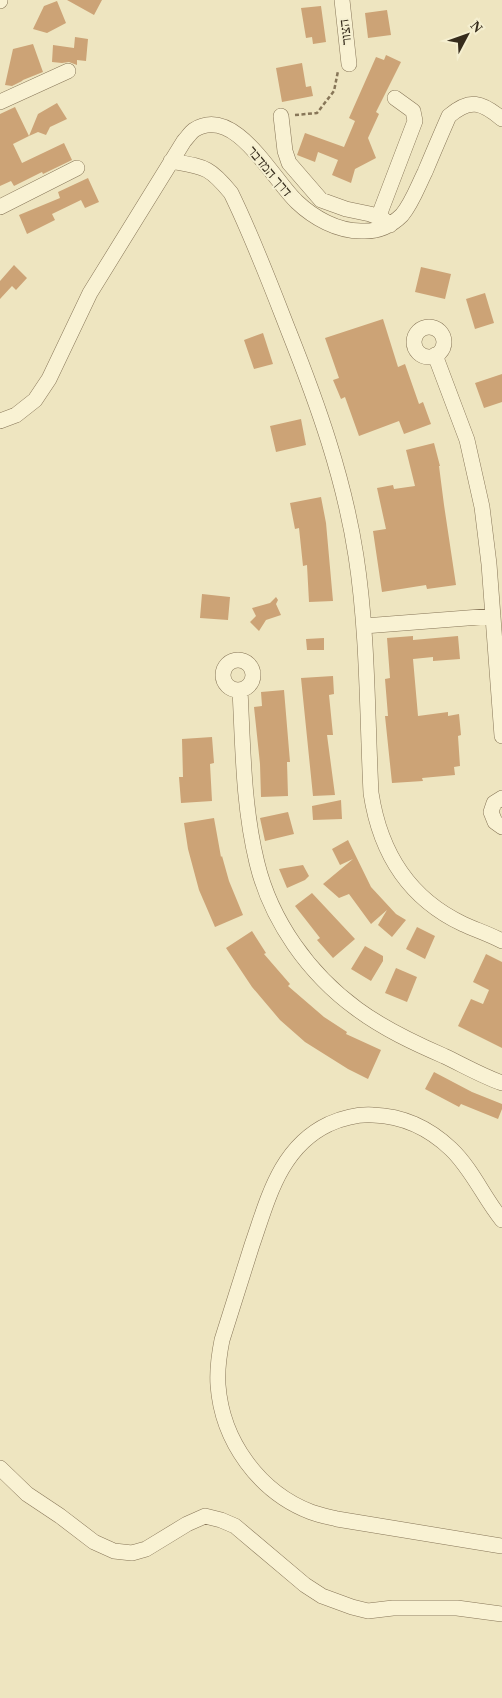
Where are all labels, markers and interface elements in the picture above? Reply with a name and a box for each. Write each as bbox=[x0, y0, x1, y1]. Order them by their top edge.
north arrow bbox=[442, 10, 492, 60]
street label: הצור bbox=[336, 18, 355, 46]
text: N bbox=[467, 18, 485, 36]
street label: דרך המדבר bbox=[244, 143, 295, 200]

